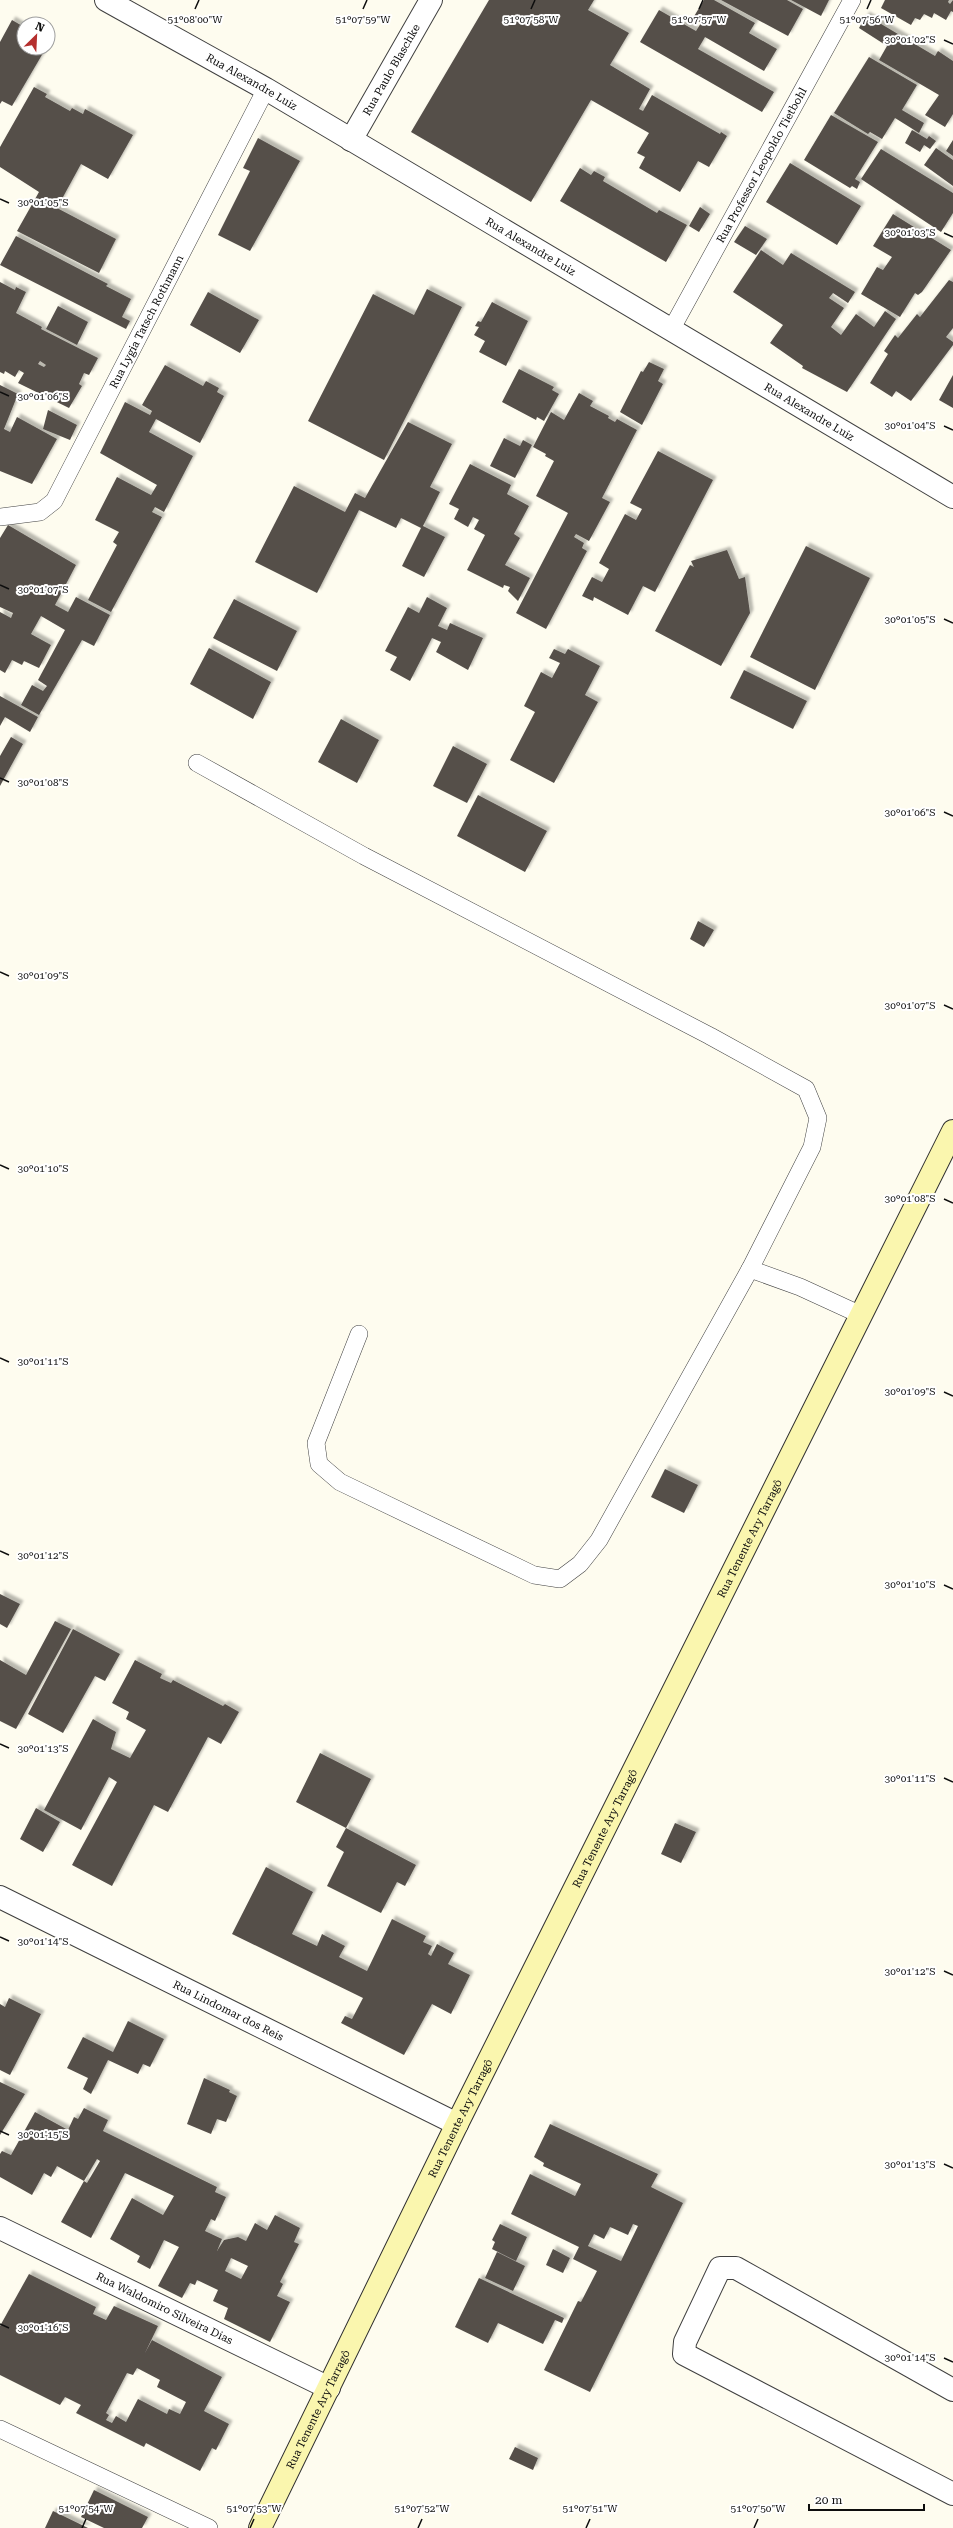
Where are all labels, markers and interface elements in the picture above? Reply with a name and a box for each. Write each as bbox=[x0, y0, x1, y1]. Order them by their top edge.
text: 51°08'00"W bbox=[168, 14, 223, 25]
text: 51°07'59"W bbox=[336, 14, 391, 25]
text: 51°07'58"W bbox=[504, 14, 559, 25]
text: 51°07'57"W bbox=[672, 14, 727, 25]
text: 51°07'56"W bbox=[840, 14, 895, 25]
north arrow bbox=[16, 16, 56, 56]
text: N bbox=[33, 20, 47, 35]
street label: Rua Paulo Blaschke bbox=[360, 22, 422, 118]
text: 30°01'02"S bbox=[885, 34, 935, 45]
street label: Rua Alexandre Luiz bbox=[204, 51, 300, 113]
street label: Rua Professor Leopoldo Tietbohl bbox=[714, 85, 809, 245]
text: 30°01'05"S bbox=[18, 197, 68, 208]
street label: Rua Alexandre Luiz bbox=[483, 214, 578, 278]
text: 30°01'03"S bbox=[885, 227, 935, 238]
street label: Rua Lygia Tatsch Rothmann bbox=[107, 253, 186, 390]
street label: Rua Alexandre Luiz bbox=[762, 380, 857, 443]
text: 30°01'06"S bbox=[18, 391, 68, 402]
text: 30°01'04"S bbox=[885, 420, 935, 431]
text: 30°01'07"S bbox=[18, 584, 68, 595]
text: 30°01'05"S bbox=[885, 614, 935, 625]
text: 30°01'08"S bbox=[18, 777, 68, 788]
text: 30°01'06"S bbox=[885, 807, 935, 818]
text: 30°01'09"S bbox=[18, 970, 68, 981]
text: 30°01'07"S bbox=[885, 1000, 935, 1011]
text: 30°01'10"S bbox=[18, 1163, 68, 1174]
text: 30°01'08"S bbox=[885, 1193, 935, 1204]
text: 30°01'11"S bbox=[18, 1356, 68, 1367]
text: 30°01'09"S bbox=[885, 1386, 935, 1397]
street label: Rua Tenente Ary Tarragô bbox=[714, 1477, 785, 1600]
text: 30°01'12"S bbox=[18, 1550, 68, 1561]
text: 30°01'10"S bbox=[885, 1579, 935, 1590]
text: 30°01'13"S bbox=[18, 1743, 68, 1754]
street label: Rua Tenente Ary Tarragô bbox=[570, 1767, 640, 1890]
text: 30°01'11"S bbox=[885, 1773, 935, 1784]
text: 30°01'14"S bbox=[18, 1936, 68, 1947]
text: 30°01'12"S bbox=[885, 1966, 935, 1977]
street label: Rua Lindomar dos Reis bbox=[171, 1978, 286, 2043]
street label: Rua Tenente Ary Tarragô bbox=[425, 2056, 495, 2180]
text: 30°01'15"S bbox=[18, 2129, 68, 2140]
text: 30°01'13"S bbox=[885, 2159, 935, 2170]
street label: Rua Waldomiro Silveira Dias bbox=[94, 2269, 235, 2347]
text: 30°01'16"S bbox=[18, 2322, 68, 2333]
street label: Rua Tenente Ary Tarragô bbox=[283, 2347, 352, 2471]
text: 30°01'14"S bbox=[885, 2352, 935, 2363]
scale bar bbox=[809, 2486, 924, 2512]
text: 20 m bbox=[815, 2493, 842, 2507]
text: 51°07'54"W bbox=[59, 2503, 114, 2514]
text: 51°07'53"W bbox=[227, 2503, 282, 2514]
text: 51°07'52"W bbox=[395, 2503, 450, 2514]
text: 51°07'51"W bbox=[563, 2503, 618, 2514]
text: 51°07'50"W bbox=[731, 2503, 786, 2514]

